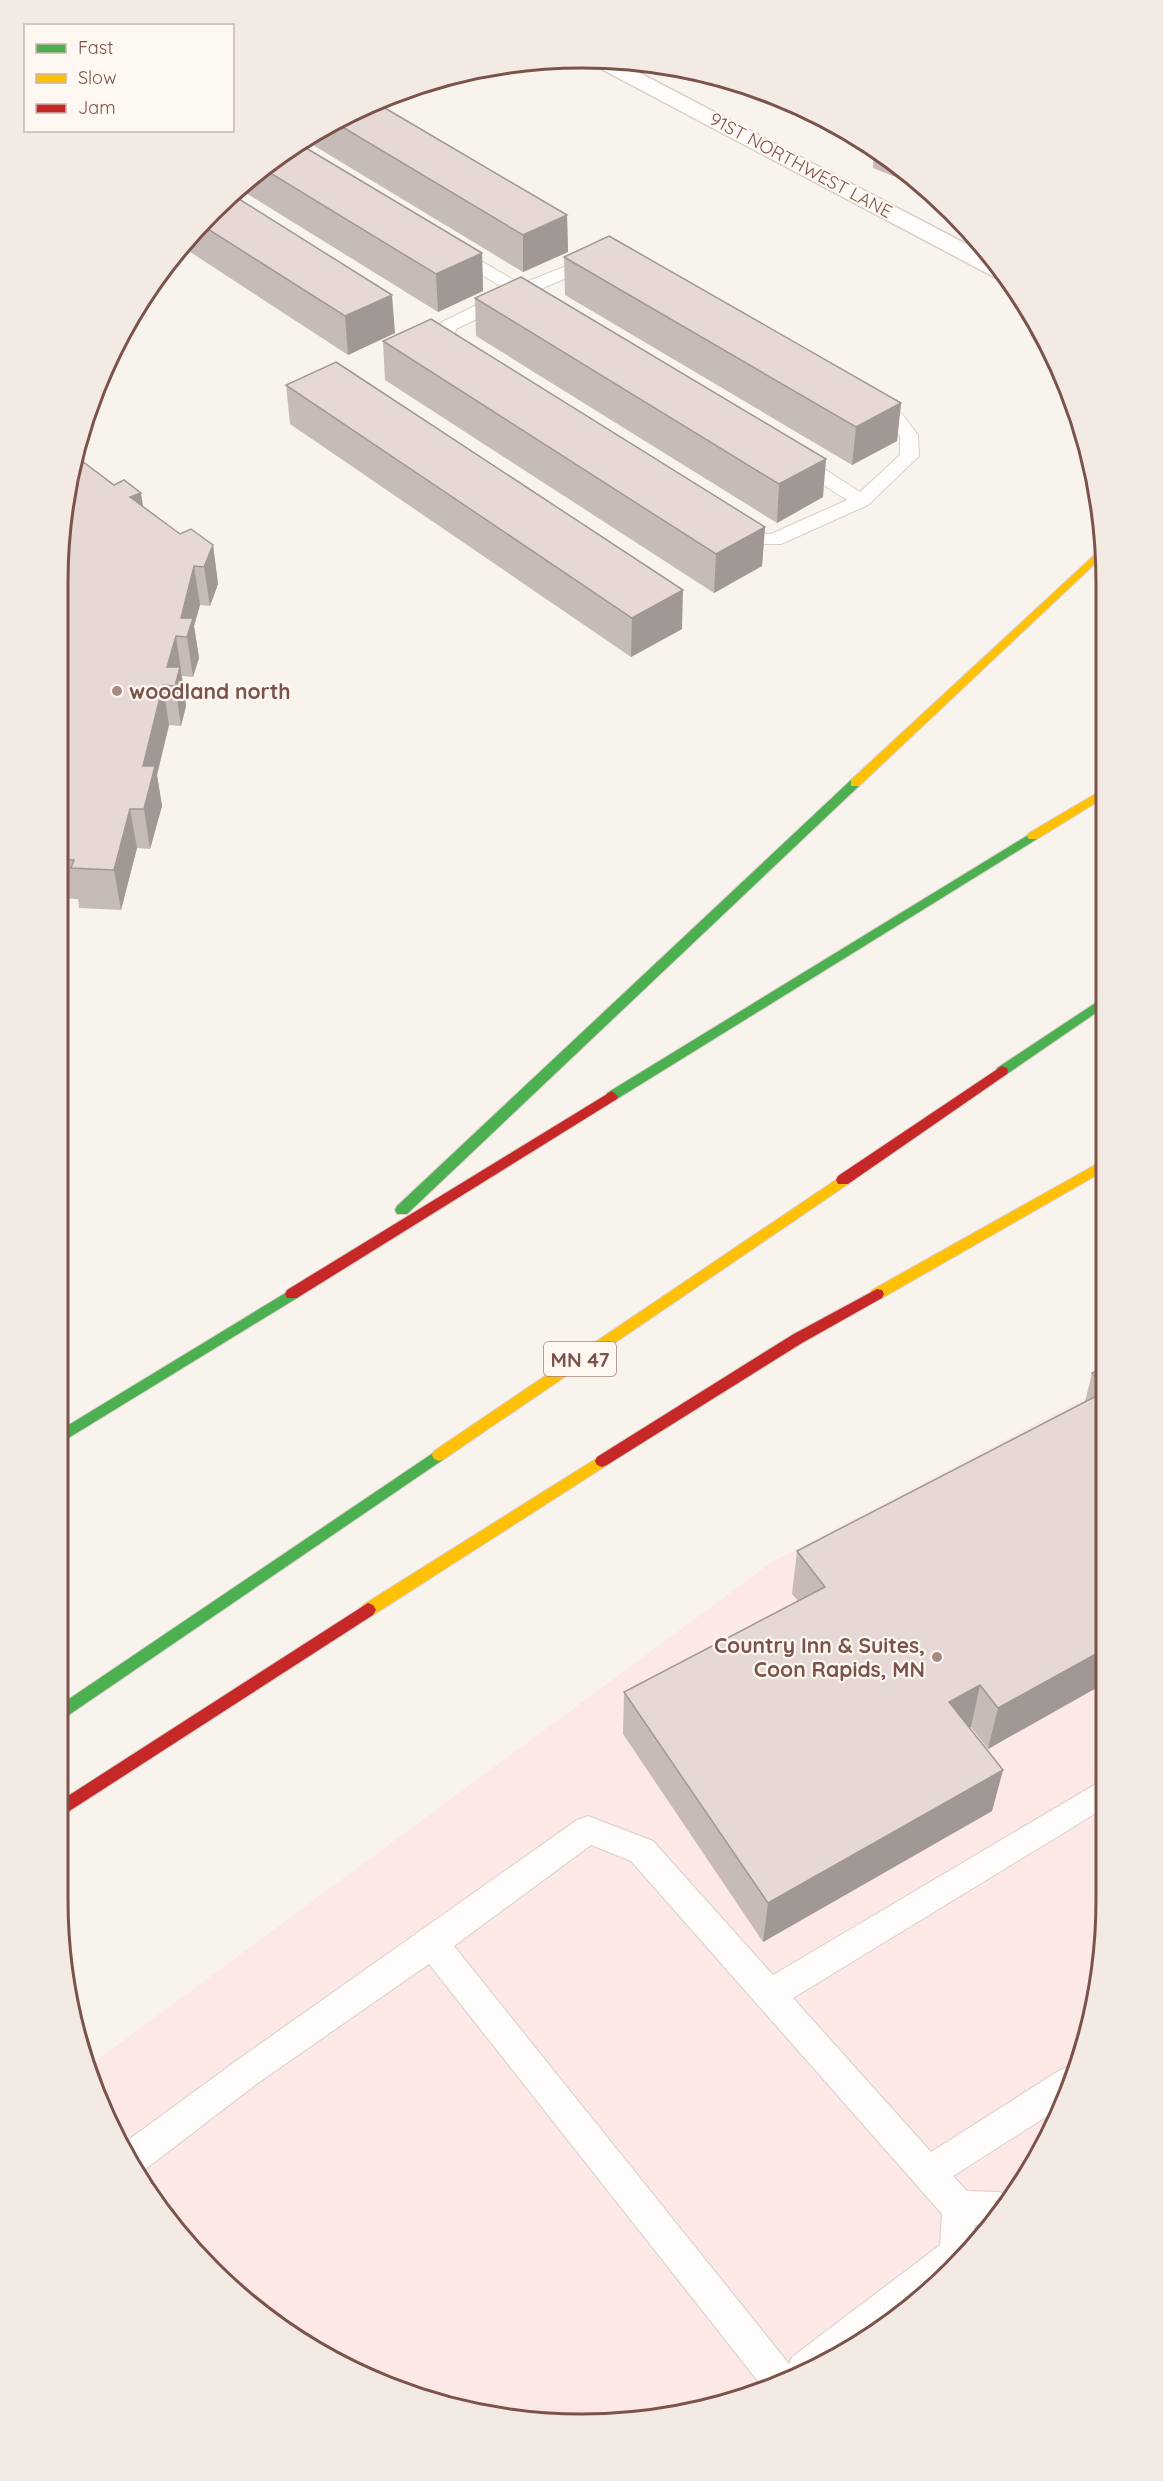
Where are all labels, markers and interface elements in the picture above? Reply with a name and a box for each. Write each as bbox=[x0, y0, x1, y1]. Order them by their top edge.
legend bbox=[24, 24, 234, 132]
text: Fast bbox=[78, 36, 113, 59]
text: Slow bbox=[78, 66, 116, 89]
text: Jam bbox=[78, 96, 116, 119]
street label: 91ST NORTHWEST LANE bbox=[706, 107, 896, 223]
place label: woodland north bbox=[129, 678, 291, 704]
marker: woodland north bbox=[110, 684, 124, 698]
road number: MN 47 bbox=[544, 1342, 616, 1376]
place label: Country Inn & Suites, Coon Rapids, MN bbox=[714, 1632, 925, 1682]
marker: Country Inn & Suites, Coon Rapids, MN bbox=[930, 1650, 944, 1664]

